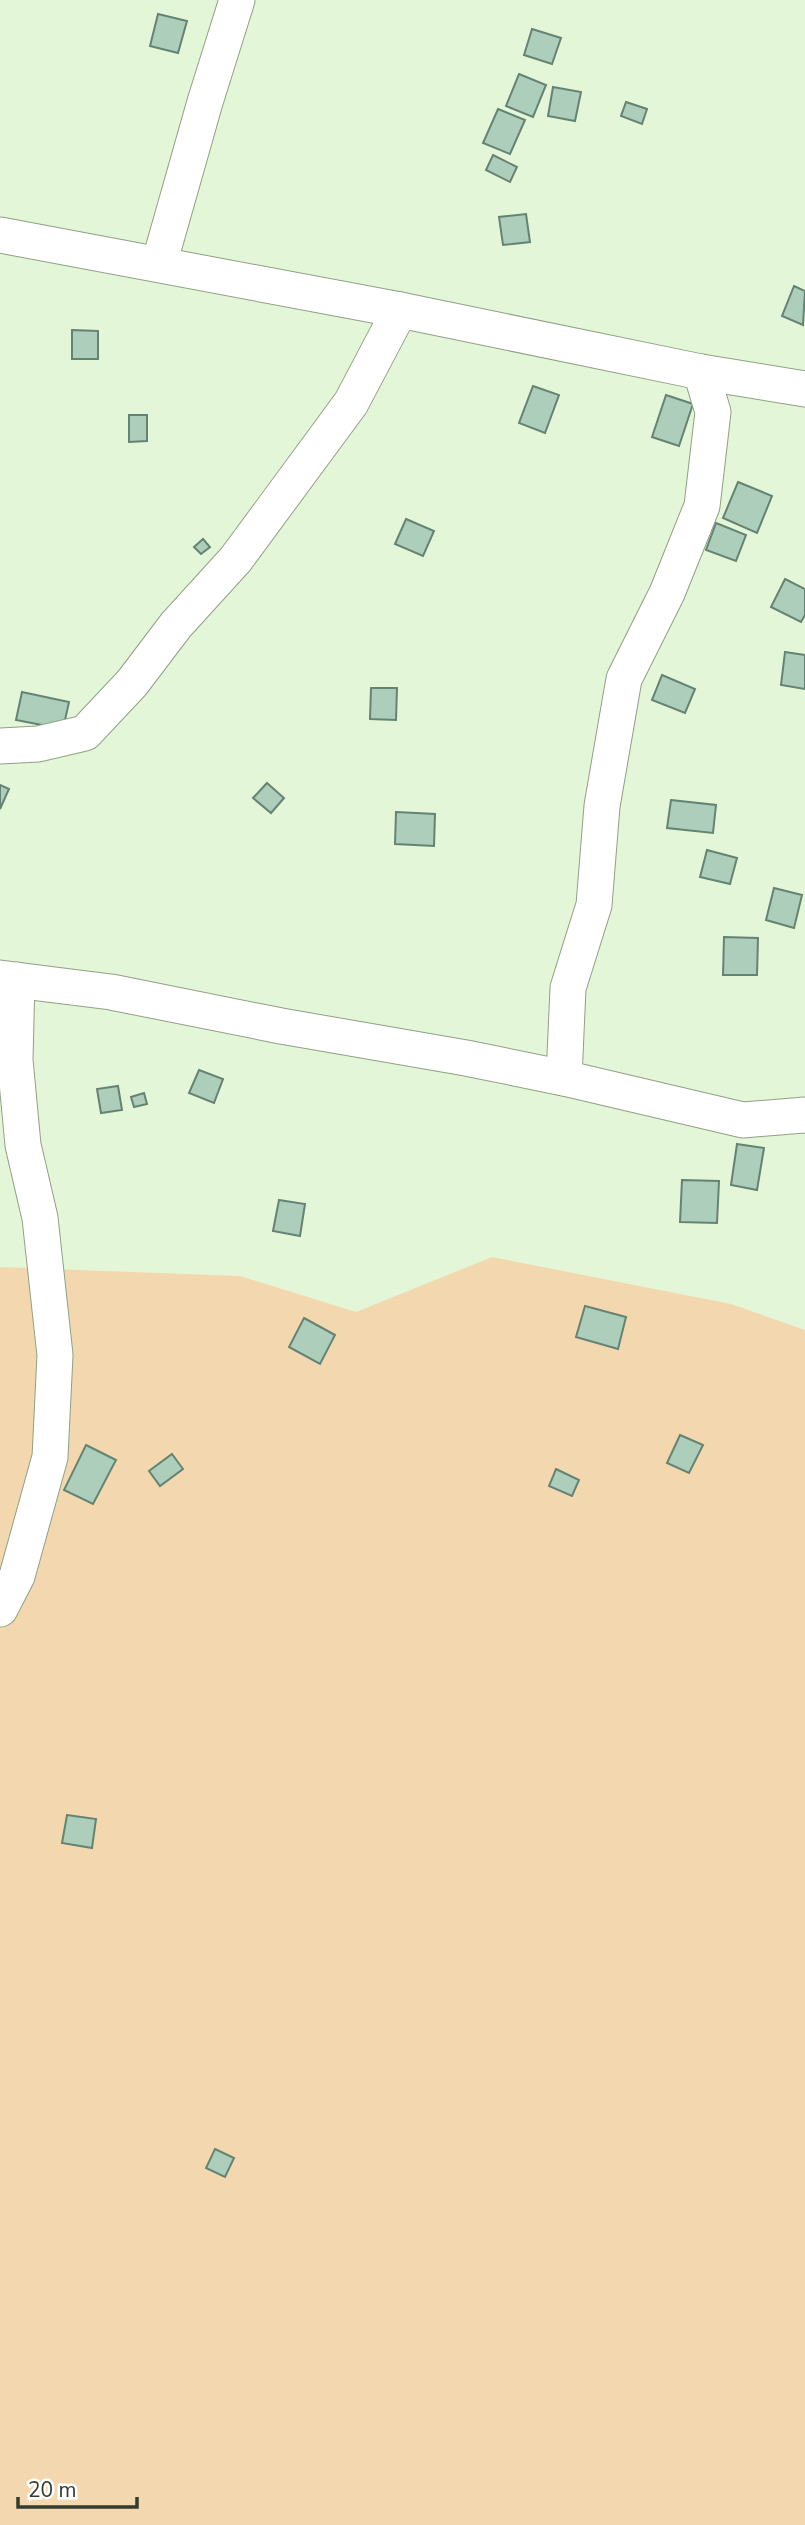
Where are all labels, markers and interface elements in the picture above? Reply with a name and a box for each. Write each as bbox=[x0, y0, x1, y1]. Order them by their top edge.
scale bar bbox=[18, 2466, 136, 2510]
text: 20 m bbox=[28, 2476, 77, 2504]

